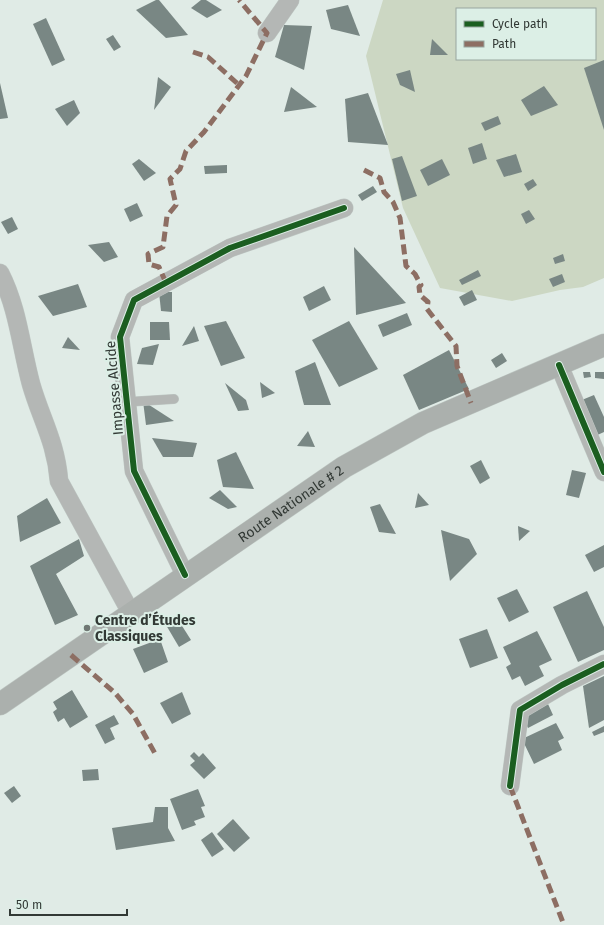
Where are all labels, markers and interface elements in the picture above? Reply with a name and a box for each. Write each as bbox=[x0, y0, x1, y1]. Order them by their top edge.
legend bbox=[456, 8, 596, 60]
text: Cycle path bbox=[492, 17, 548, 31]
text: Path bbox=[492, 37, 516, 51]
street label: Impasse Alcide bbox=[102, 340, 127, 436]
street label: Route Nationale # 2 bbox=[235, 462, 347, 546]
place label: Centre d’Études Classiques bbox=[95, 611, 196, 645]
marker: Centre d’Études Classiques bbox=[82, 623, 92, 633]
scale bar bbox=[10, 891, 127, 917]
text: 50 m bbox=[16, 898, 42, 912]

